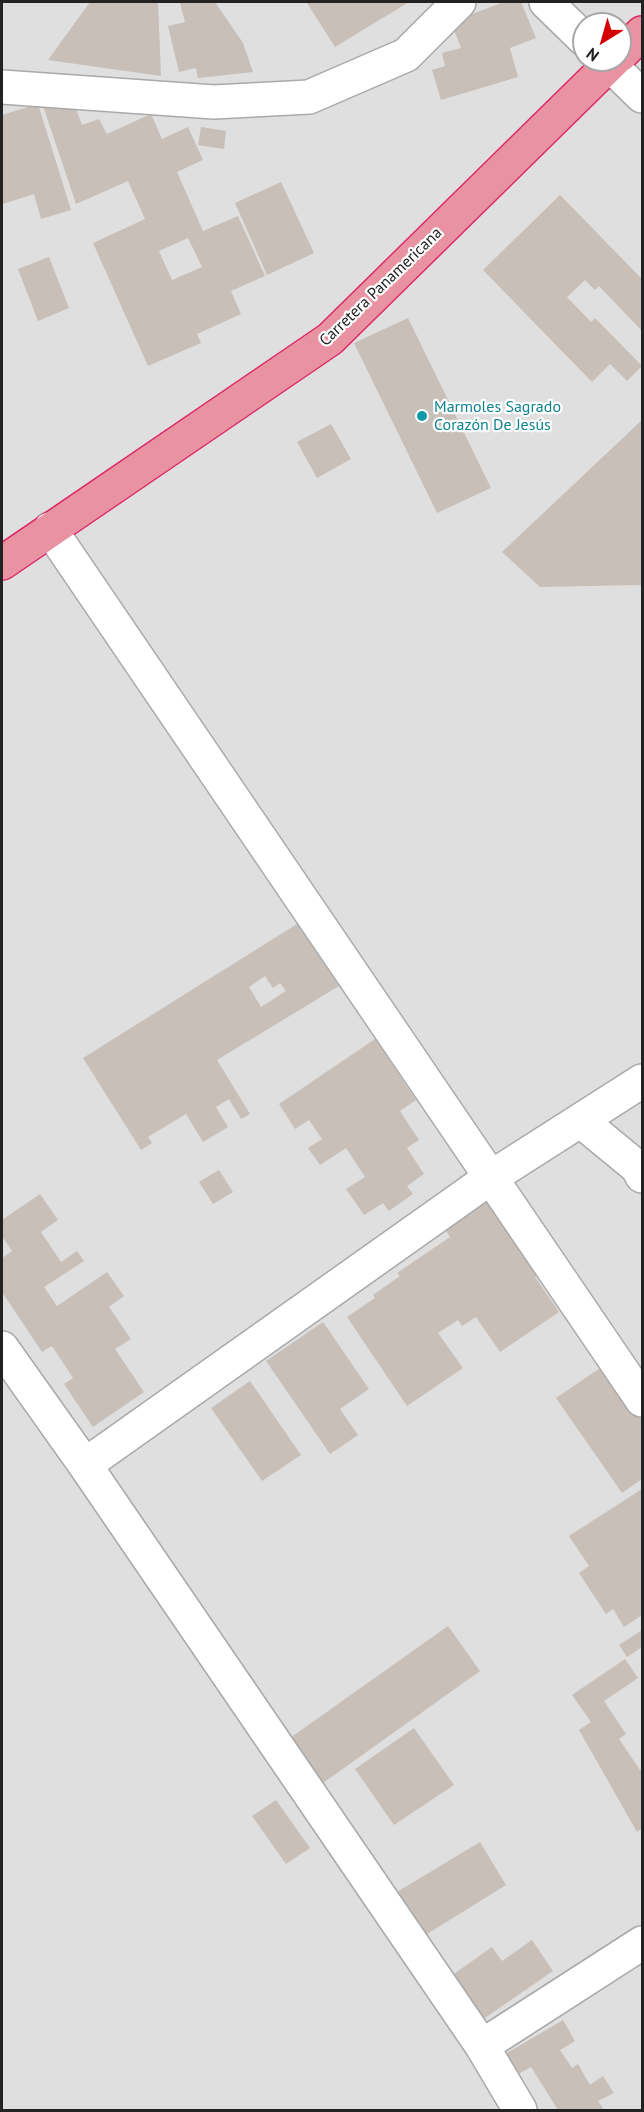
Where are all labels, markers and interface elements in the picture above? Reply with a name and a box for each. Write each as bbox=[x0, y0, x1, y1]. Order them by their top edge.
north arrow bbox=[572, 12, 632, 72]
text: N bbox=[582, 44, 603, 66]
street label: Carretera Panamericana bbox=[316, 224, 446, 350]
place label: Marmoles Sagrado Corazón De Jesús bbox=[434, 397, 561, 435]
marker: Marmoles Sagrado Corazón De Jesús bbox=[415, 409, 429, 423]

